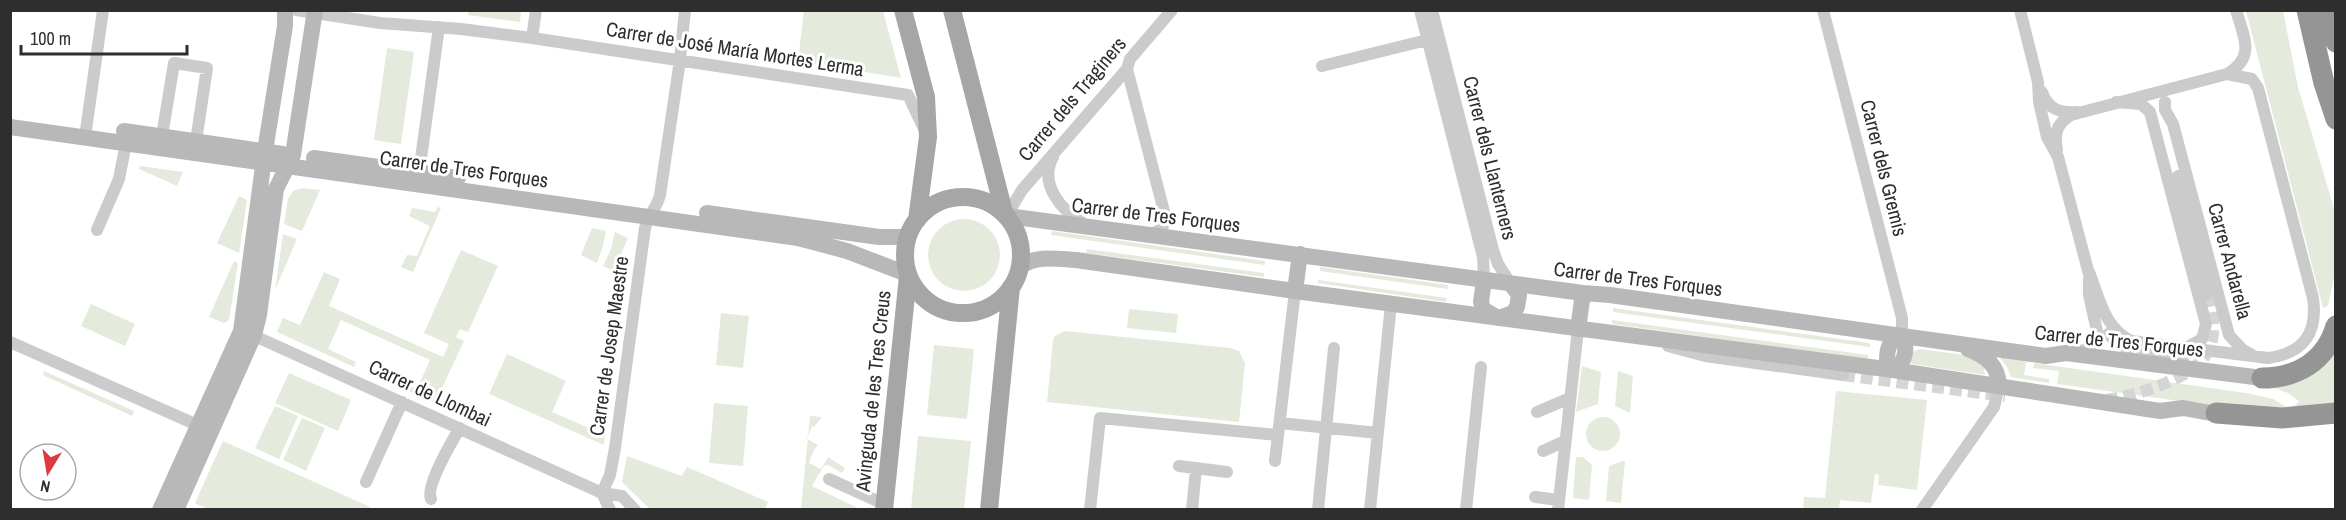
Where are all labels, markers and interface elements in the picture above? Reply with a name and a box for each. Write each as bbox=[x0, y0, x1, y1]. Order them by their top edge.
street label: Carrer de José María Mortes Lerma bbox=[604, 15, 866, 82]
scale bar bbox=[21, 18, 188, 56]
text: 100 m bbox=[30, 26, 71, 51]
street label: Carrer dels Traginers bbox=[1011, 31, 1132, 167]
street label: Carrer dels Llanterners bbox=[1457, 73, 1524, 243]
street label: Carrer dels Gremis bbox=[1855, 97, 1914, 239]
street label: Carrer de Tres Forques bbox=[378, 143, 550, 194]
street label: Carrer de Tres Forques bbox=[1070, 191, 1242, 238]
street label: Carrer Andarella bbox=[2202, 200, 2259, 322]
street label: Carrer de Josep Maestre bbox=[583, 254, 634, 438]
street label: Carrer de Tres Forques bbox=[1552, 255, 1724, 302]
street label: Avinguda de les Tres Creus bbox=[848, 289, 896, 494]
street label: Carrer de Tres Forques bbox=[2033, 318, 2205, 363]
street label: Carrer de Llombai bbox=[365, 352, 496, 433]
north arrow bbox=[18, 442, 78, 502]
text: N bbox=[38, 475, 52, 498]

